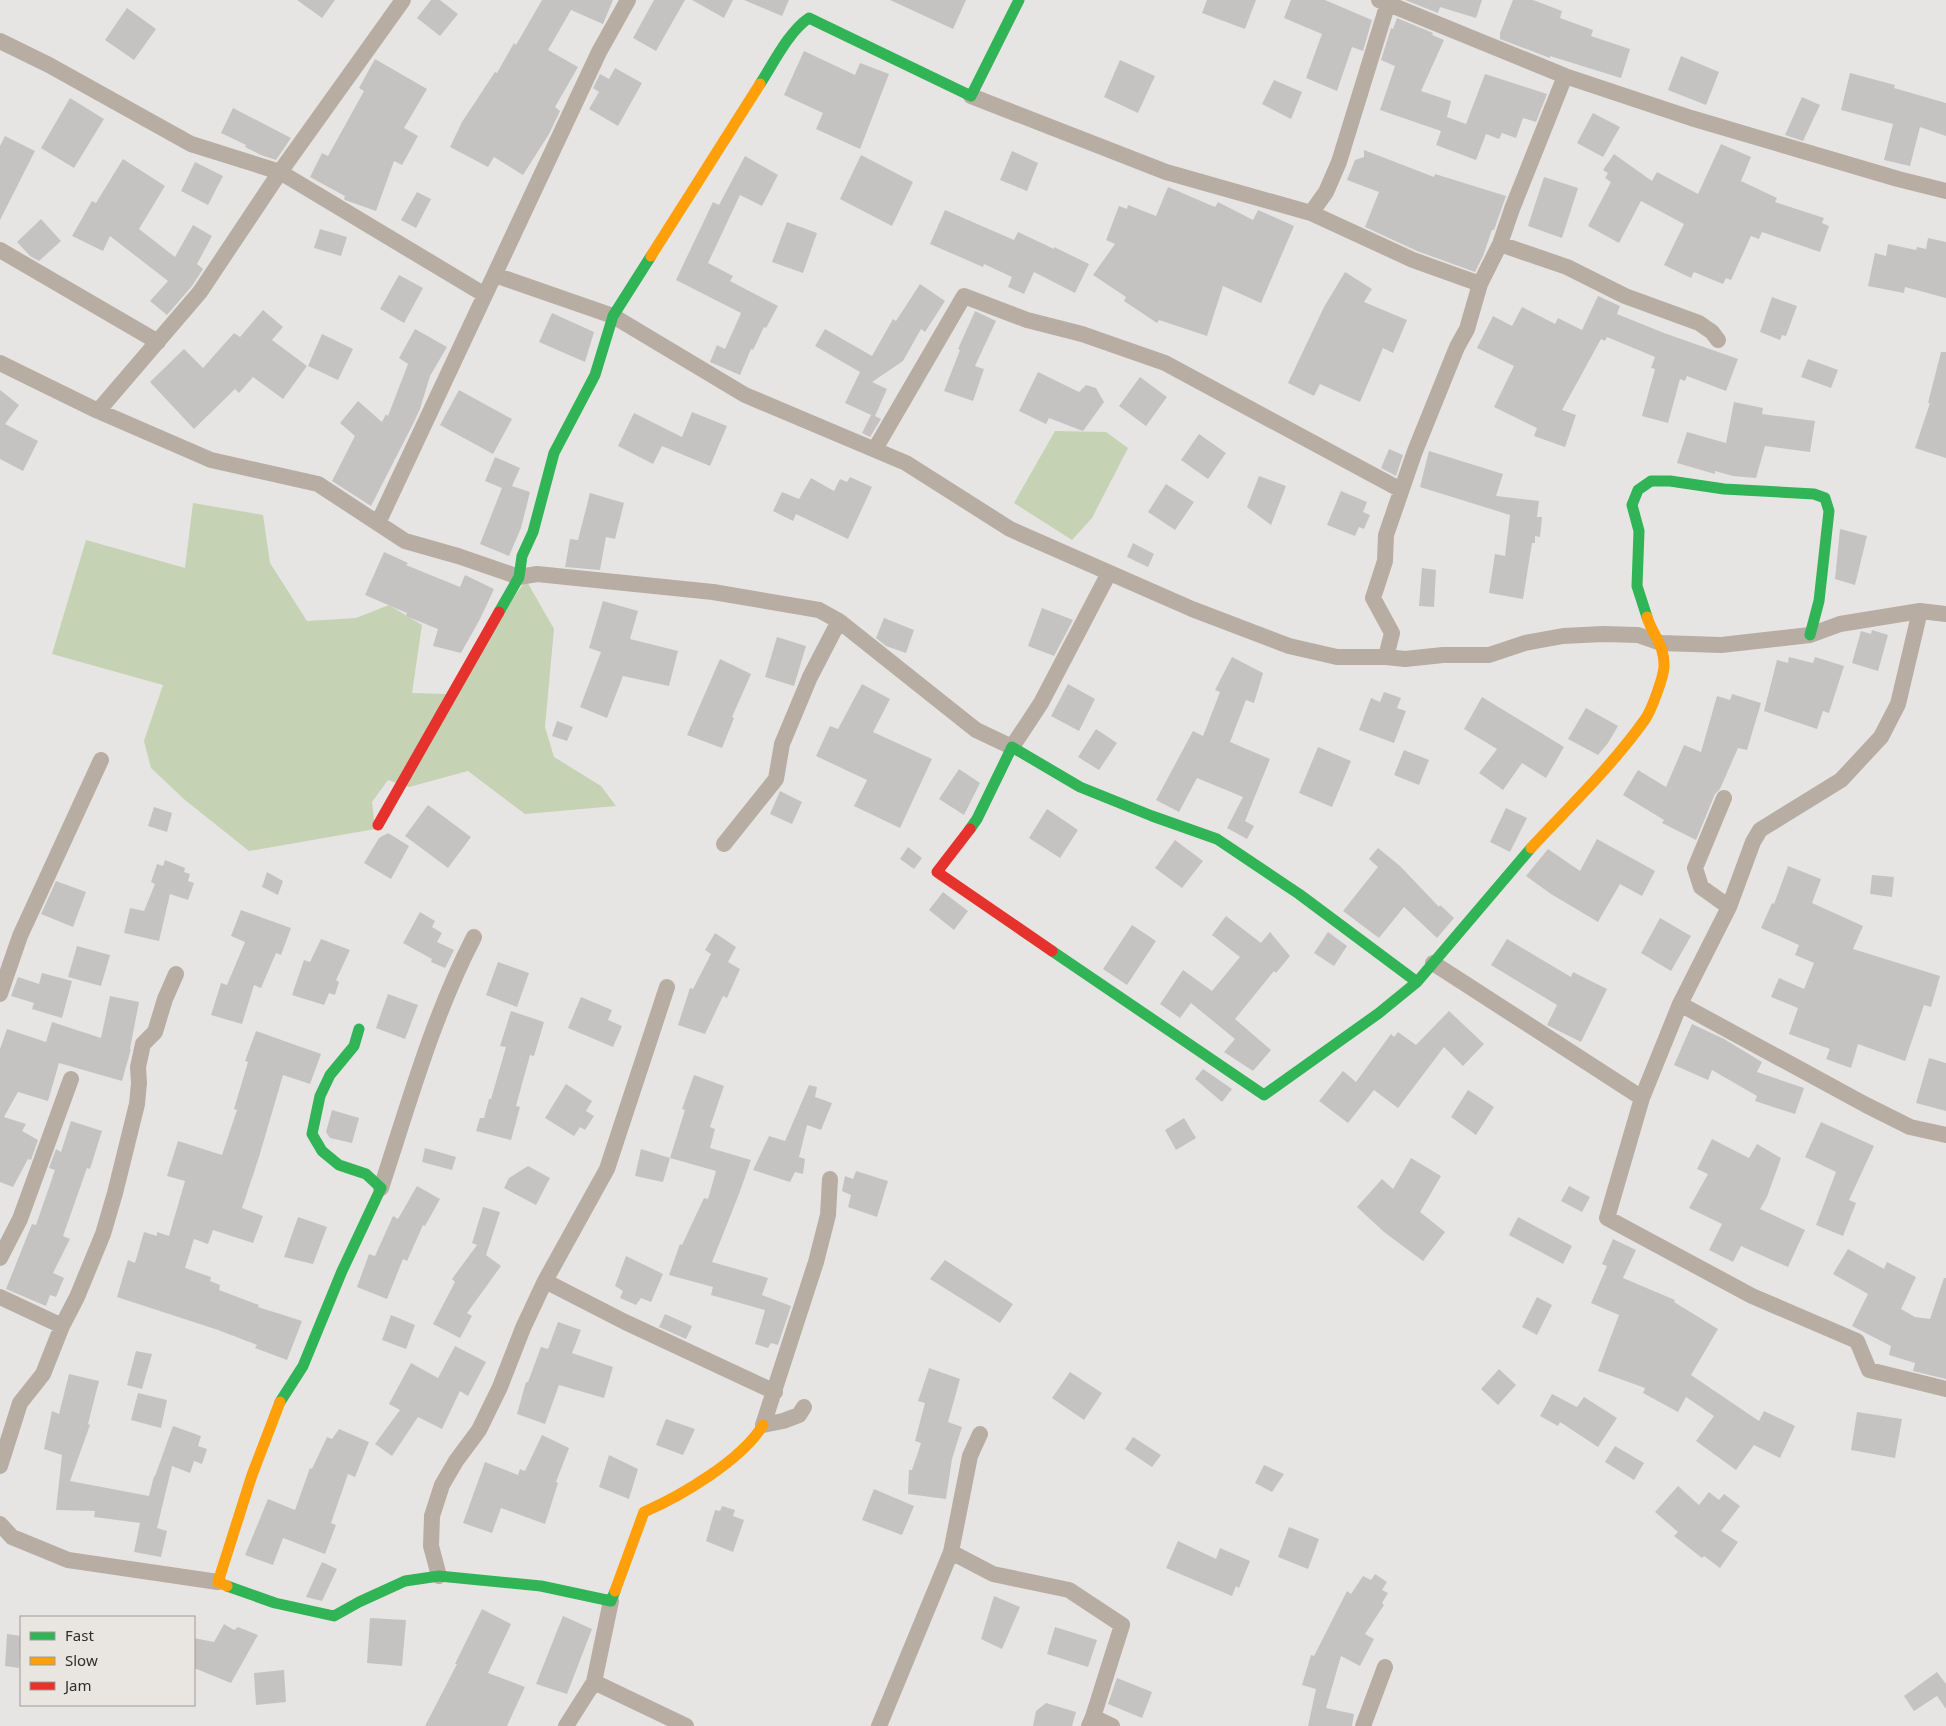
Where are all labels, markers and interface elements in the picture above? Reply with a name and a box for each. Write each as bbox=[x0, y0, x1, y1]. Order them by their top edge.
legend bbox=[20, 1616, 195, 1706]
text: Fast bbox=[65, 1625, 94, 1645]
text: Slow bbox=[65, 1650, 98, 1670]
text: Jam bbox=[63, 1675, 92, 1695]

